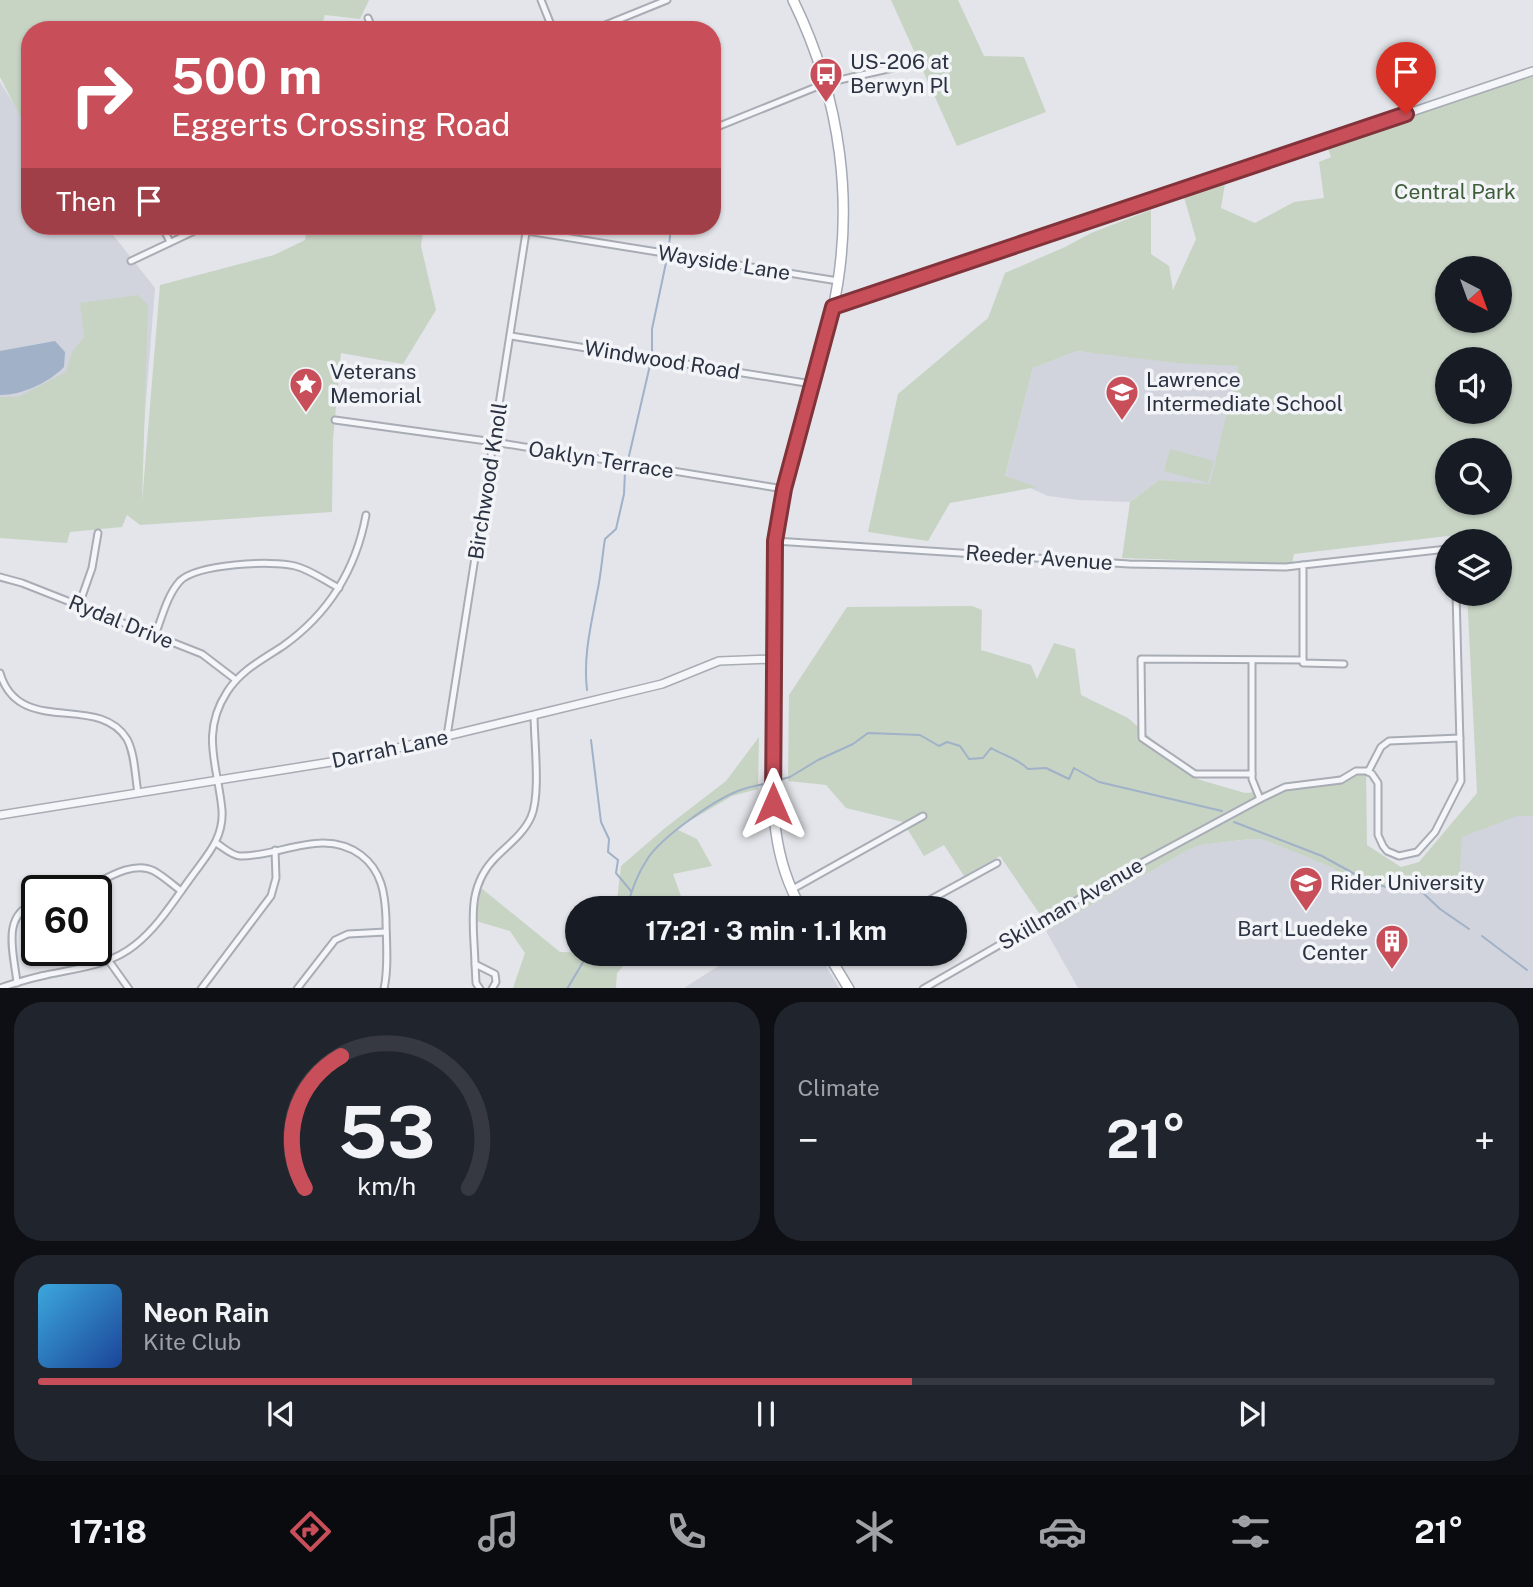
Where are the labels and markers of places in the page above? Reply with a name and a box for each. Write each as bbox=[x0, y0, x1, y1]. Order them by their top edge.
pin bbox=[1376, 42, 1436, 114]
place label: US-206 at Berwyn Pl bbox=[850, 49, 950, 98]
bus stop icon: US-206 at Berwyn Pl bbox=[807, 55, 845, 104]
place label: Veterans Memorial bbox=[330, 359, 422, 408]
place icon: Veterans Memorial bbox=[287, 365, 325, 414]
place label: Lawrence Intermediate School bbox=[1146, 367, 1343, 416]
school or university icon: Lawrence Intermediate School bbox=[1103, 373, 1141, 422]
school or university icon: Rider University bbox=[1287, 864, 1325, 913]
place label: Rider University bbox=[1330, 870, 1485, 895]
place label: Bart Luedeke Center bbox=[1237, 916, 1368, 965]
building icon: Bart Luedeke Center bbox=[1373, 922, 1411, 971]

